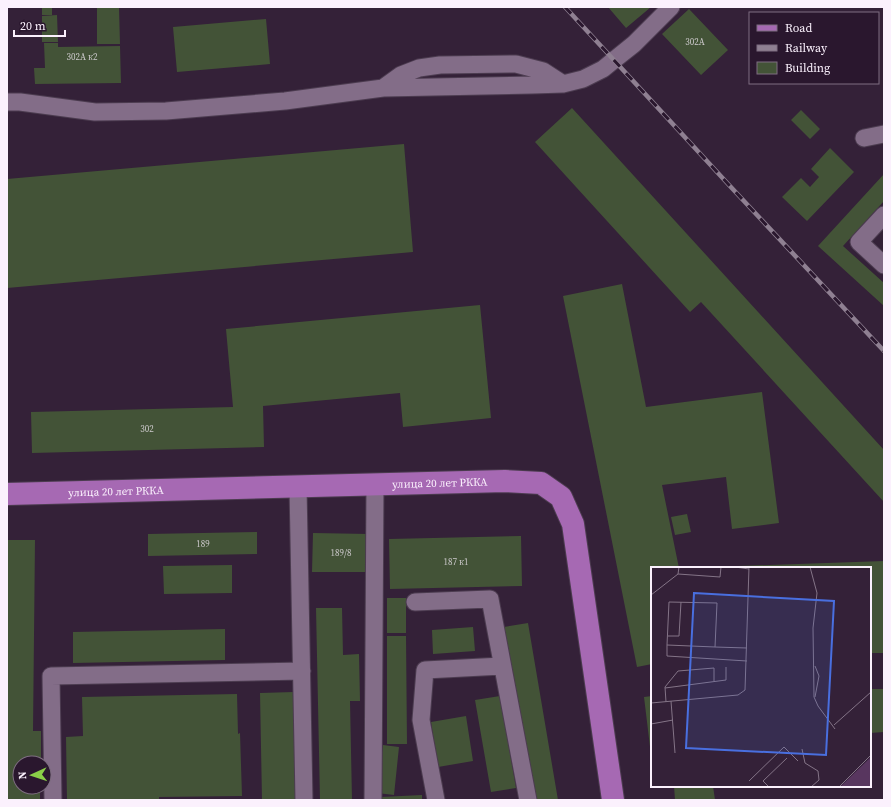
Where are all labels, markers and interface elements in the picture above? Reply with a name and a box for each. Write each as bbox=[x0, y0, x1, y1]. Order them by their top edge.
scale bar bbox=[14, 12, 65, 38]
legend bbox=[749, 12, 879, 84]
text: 20 m bbox=[20, 18, 46, 34]
text: Road bbox=[785, 20, 812, 36]
house number: 302А bbox=[685, 36, 705, 48]
text: Railway bbox=[785, 40, 828, 56]
house number: 302А к2 bbox=[66, 51, 98, 63]
text: Building bbox=[785, 60, 830, 76]
house number: 302 bbox=[140, 423, 154, 435]
street label: улица 20 лет РККА bbox=[392, 474, 488, 491]
street label: улица 20 лет РККА bbox=[68, 482, 165, 500]
house number: 189 bbox=[196, 538, 210, 550]
house number: 189/8 bbox=[331, 547, 352, 559]
house number: 187 к1 bbox=[443, 556, 469, 568]
inset map bbox=[651, 567, 871, 787]
north arrow bbox=[12, 755, 52, 795]
text: N bbox=[15, 771, 30, 780]

